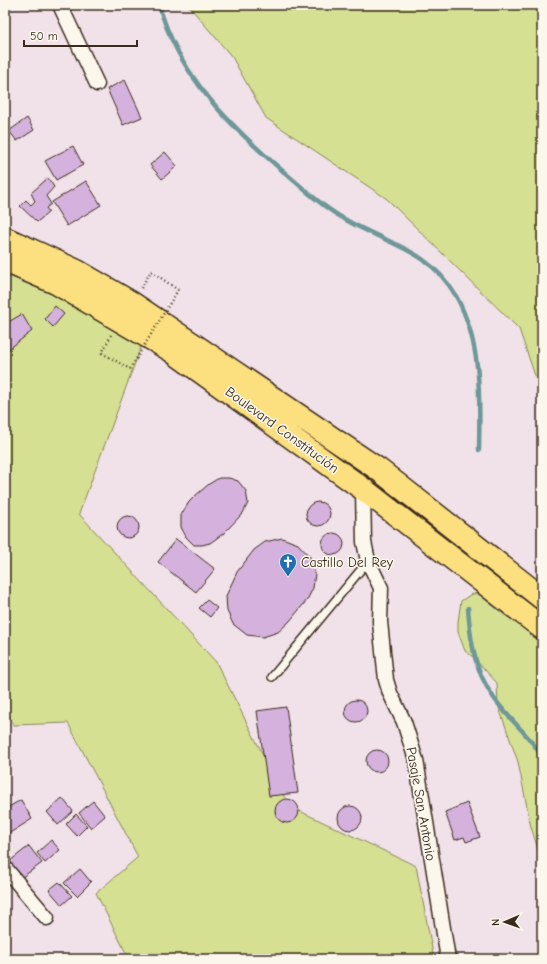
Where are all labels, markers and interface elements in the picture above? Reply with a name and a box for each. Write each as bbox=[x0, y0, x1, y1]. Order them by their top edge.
scale bar bbox=[24, 22, 137, 48]
text: 50 m bbox=[30, 29, 58, 43]
street label: Boulevard Constitución bbox=[222, 383, 342, 477]
church icon: Castillo Del Rey bbox=[278, 552, 298, 577]
place label: Castillo Del Rey bbox=[301, 554, 394, 571]
street label: Pasaje San Antonio bbox=[403, 746, 439, 862]
north arrow bbox=[485, 902, 525, 942]
text: N bbox=[489, 919, 502, 926]

